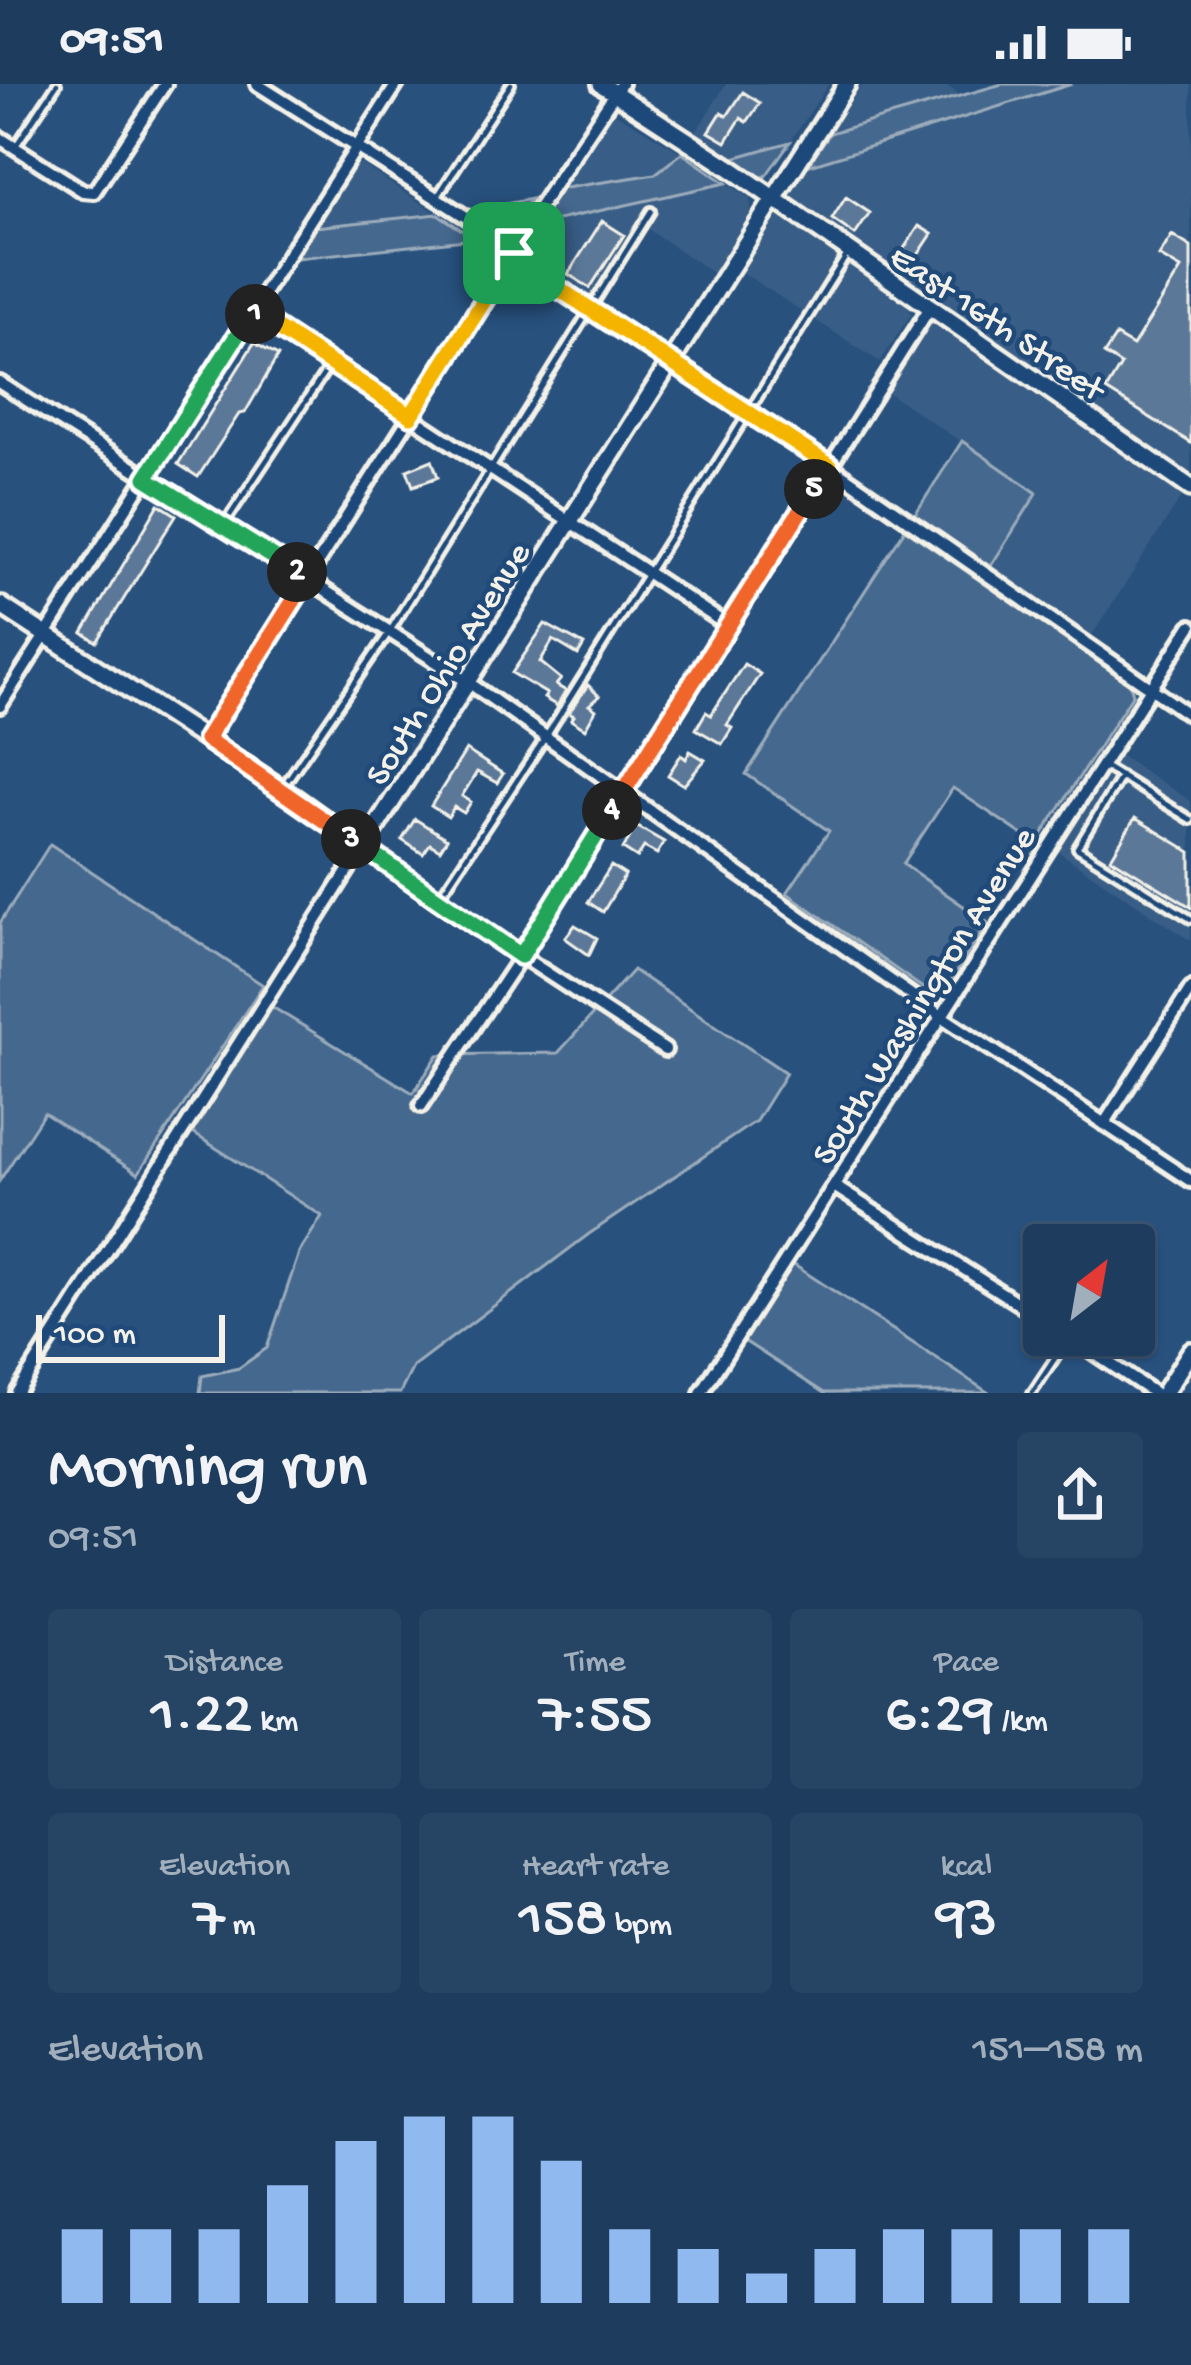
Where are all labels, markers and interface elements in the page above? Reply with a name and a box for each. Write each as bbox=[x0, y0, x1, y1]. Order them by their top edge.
text: 09:51 bbox=[60, 16, 164, 69]
pin bbox=[463, 202, 565, 304]
icon: arrive bbox=[481, 220, 547, 286]
street label: East 16th Street bbox=[880, 238, 1114, 415]
pin: 1 bbox=[225, 284, 285, 344]
text: 1 bbox=[248, 295, 262, 333]
pin: 5 bbox=[784, 459, 844, 519]
text: 5 bbox=[805, 470, 823, 508]
street label: South Ohio Avenue bbox=[358, 535, 543, 795]
pin: 2 bbox=[267, 542, 327, 602]
text: 2 bbox=[289, 553, 305, 591]
pin: 4 bbox=[582, 780, 642, 840]
text: 4 bbox=[604, 791, 620, 829]
pin: 3 bbox=[321, 809, 381, 869]
text: 3 bbox=[342, 820, 360, 858]
street label: South Washington Avenue bbox=[805, 820, 1048, 1174]
north arrow bbox=[1023, 1224, 1155, 1356]
map controls bbox=[1023, 1224, 1155, 1356]
scale bar bbox=[36, 1309, 225, 1362]
text: 100 m bbox=[54, 1317, 136, 1355]
button: share bbox=[1017, 1432, 1143, 1558]
text: Morning run bbox=[48, 1433, 367, 1511]
text: 09:51 bbox=[48, 1517, 138, 1563]
text: Distance bbox=[166, 1645, 283, 1683]
text: Time bbox=[565, 1645, 626, 1683]
text: Pace bbox=[934, 1645, 999, 1683]
text: 1.22 bbox=[151, 1683, 252, 1753]
text: 7:55 bbox=[539, 1683, 652, 1753]
text: 6:29 bbox=[885, 1683, 994, 1753]
text: km bbox=[252, 1704, 298, 1742]
text: /km bbox=[994, 1704, 1048, 1742]
text: Elevation bbox=[159, 1849, 290, 1887]
text: Heart rate bbox=[522, 1849, 669, 1887]
text: kcal bbox=[941, 1849, 992, 1887]
text: 7 bbox=[193, 1887, 224, 1957]
text: 158 bbox=[519, 1887, 607, 1957]
text: 93 bbox=[936, 1887, 997, 1957]
text: m bbox=[224, 1908, 256, 1946]
text: bpm bbox=[607, 1908, 672, 1946]
text: Elevation bbox=[48, 2029, 203, 2075]
text: 151–158 m bbox=[973, 2029, 1143, 2075]

